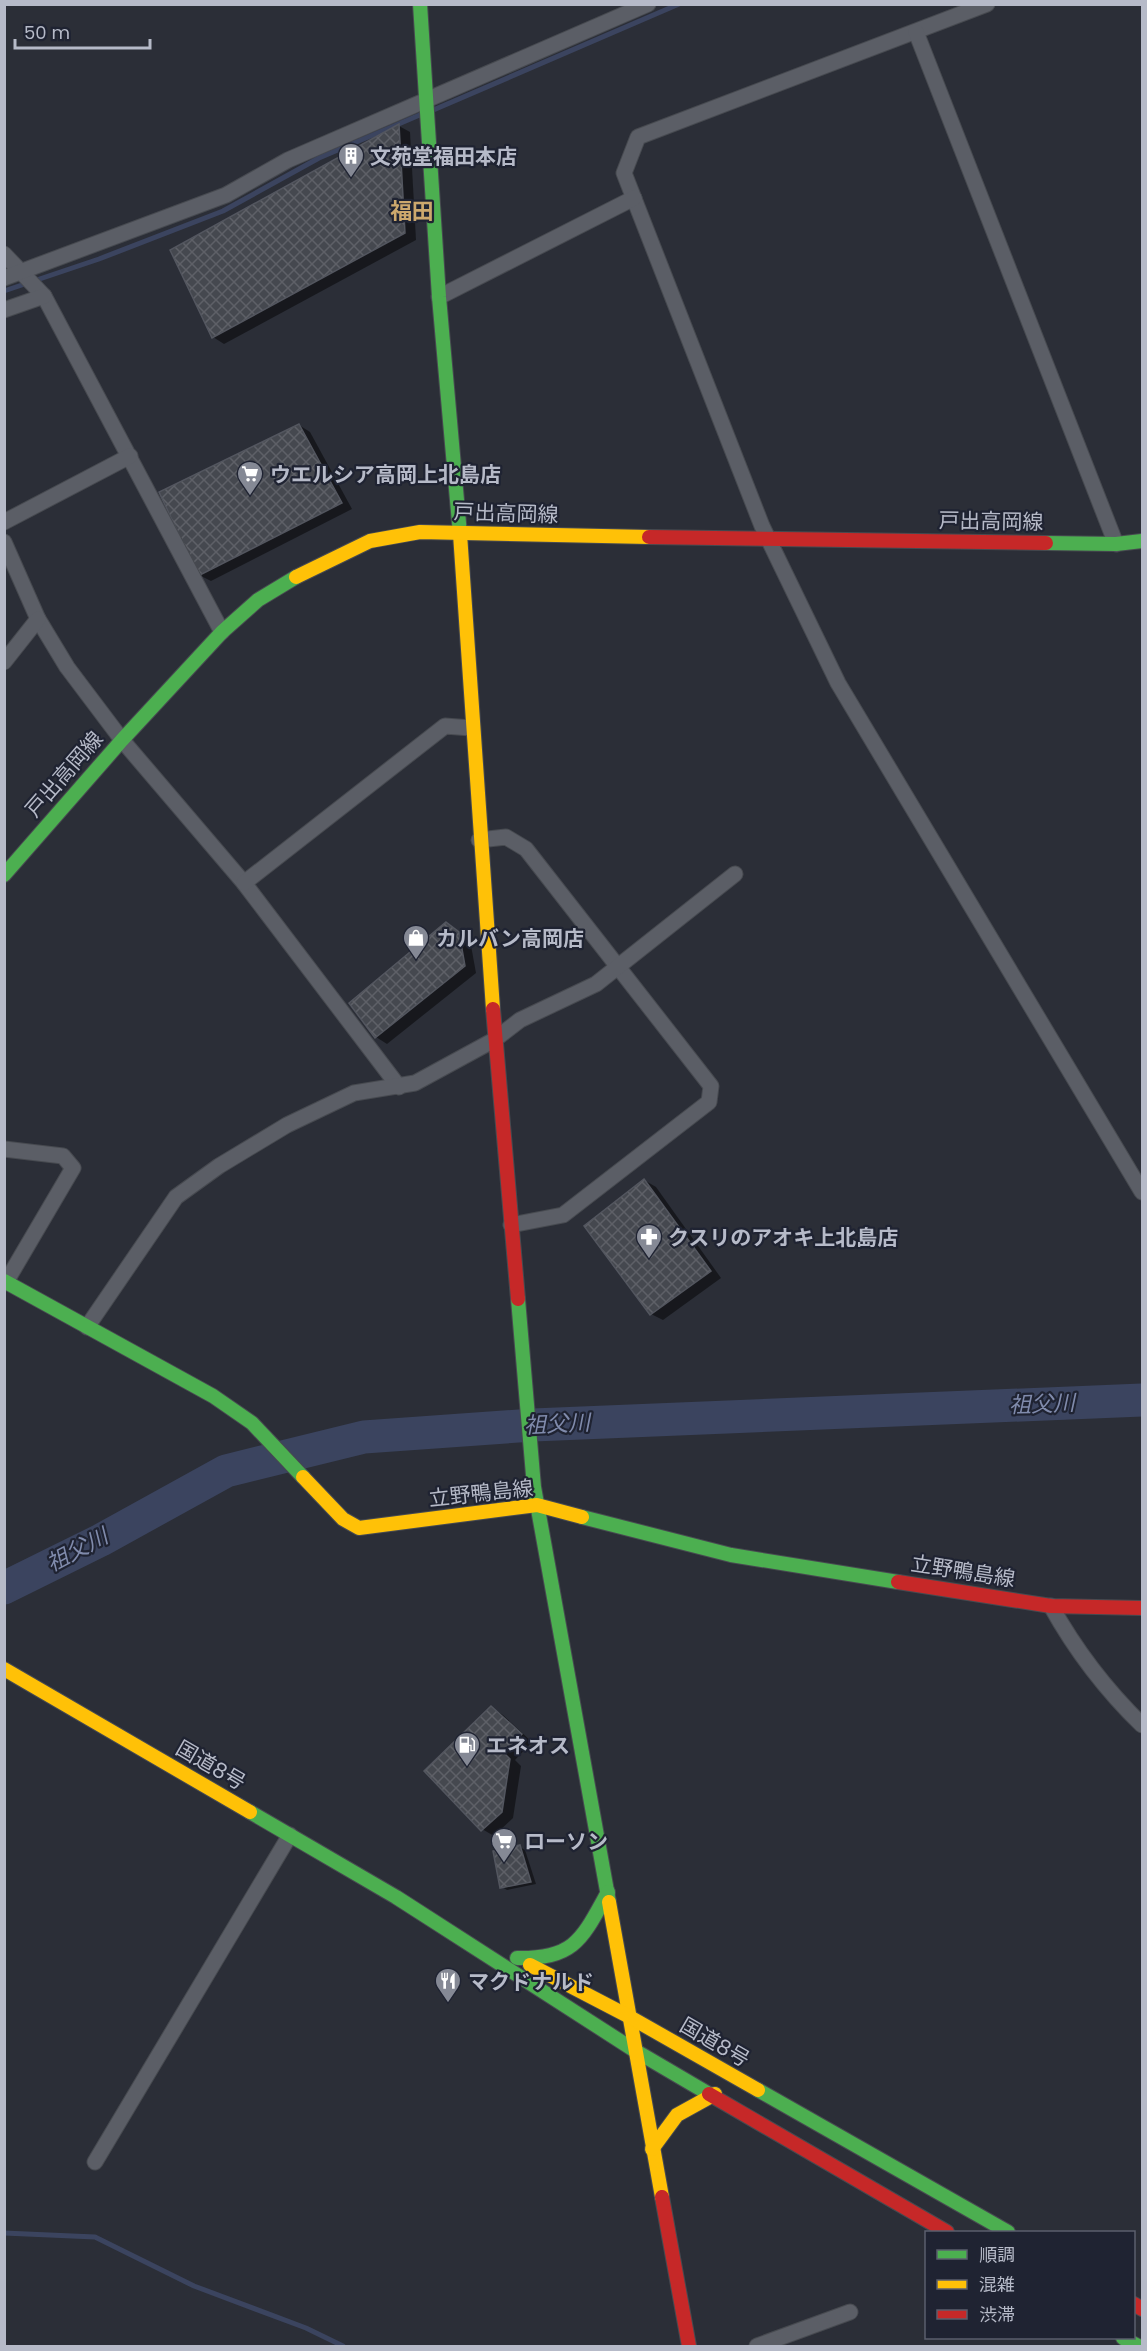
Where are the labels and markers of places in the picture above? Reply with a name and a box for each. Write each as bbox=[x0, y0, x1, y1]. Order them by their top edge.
building icon: 文苑堂福田本店 bbox=[336, 141, 366, 179]
place label: 文苑堂福田本店 bbox=[370, 142, 517, 171]
supermarket icon: ウエルシア高岡上北島店 bbox=[235, 459, 265, 497]
place label: ウエルシア高岡上北島店 bbox=[270, 460, 501, 489]
shop icon: カルバン高岡店 bbox=[401, 923, 431, 961]
place label: カルバン高岡店 bbox=[436, 924, 584, 953]
pharmacy icon: クスリのアオキ上北島店 bbox=[634, 1222, 664, 1260]
place label: クスリのアオキ上北島店 bbox=[668, 1223, 898, 1252]
fuel station icon: エネオス bbox=[452, 1730, 482, 1768]
place label: エネオス bbox=[486, 1731, 570, 1760]
supermarket icon: ローソン bbox=[489, 1826, 519, 1864]
place label: ローソン bbox=[524, 1827, 608, 1856]
restaurant icon: マクドナルド bbox=[433, 1966, 463, 2004]
place label: マクドナルド bbox=[468, 1967, 594, 1996]

